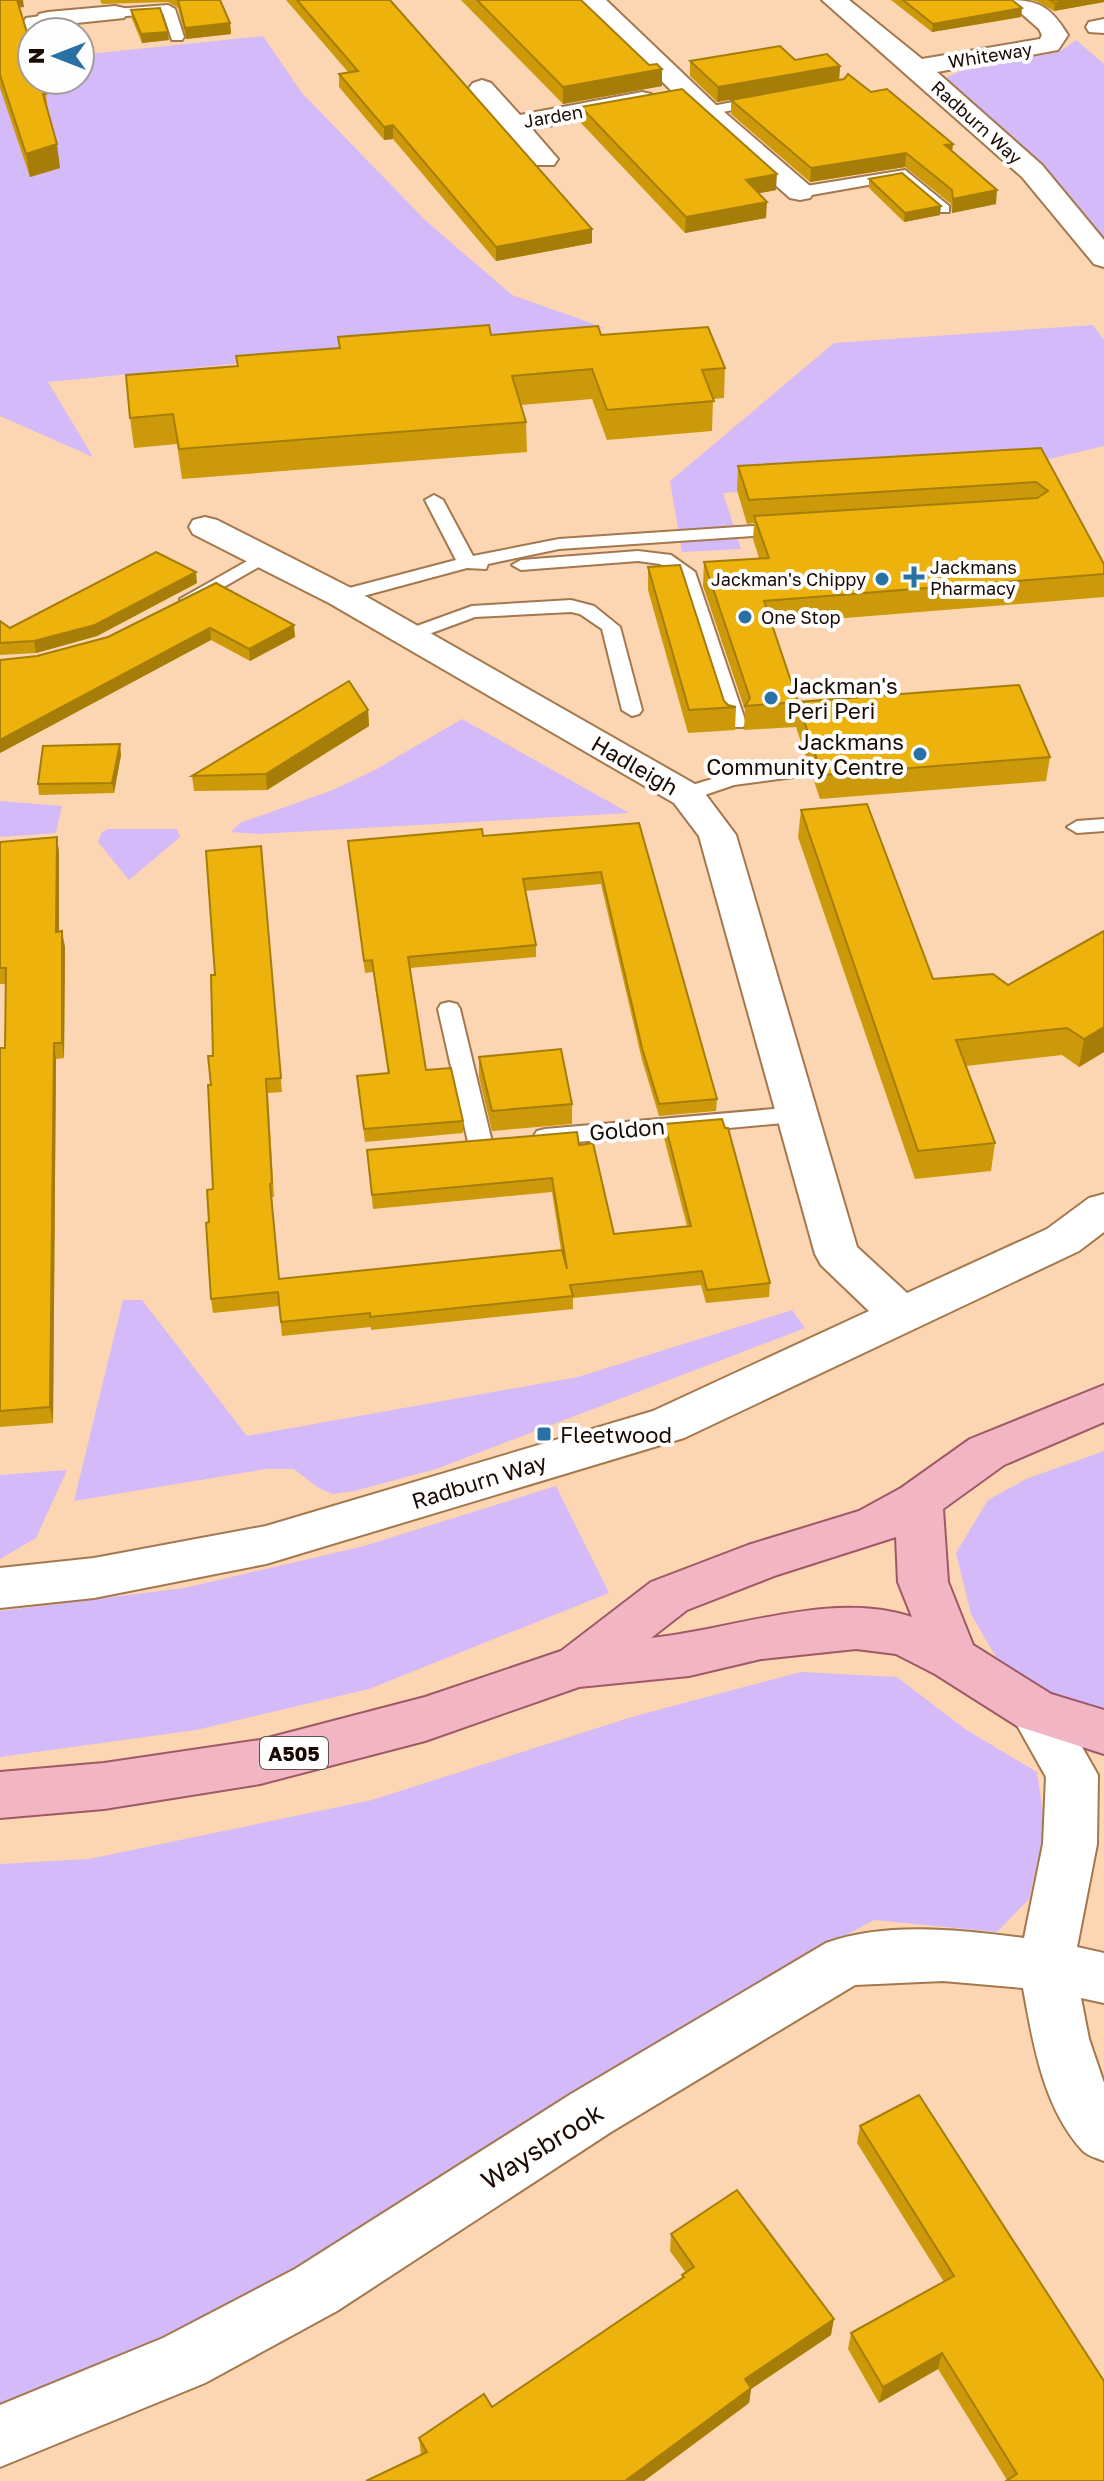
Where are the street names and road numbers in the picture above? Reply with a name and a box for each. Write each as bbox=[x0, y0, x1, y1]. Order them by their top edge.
street label: Whiteway bbox=[946, 38, 1034, 72]
street label: Radburn Way bbox=[927, 76, 1027, 168]
street label: Jarden bbox=[522, 100, 584, 132]
street label: Hadleigh bbox=[587, 730, 683, 800]
street label: Goldon bbox=[588, 1112, 666, 1146]
street label: Radburn Way bbox=[408, 1448, 550, 1514]
road number: A505 bbox=[260, 1737, 328, 1769]
street label: Waysbrook bbox=[475, 2096, 609, 2196]

